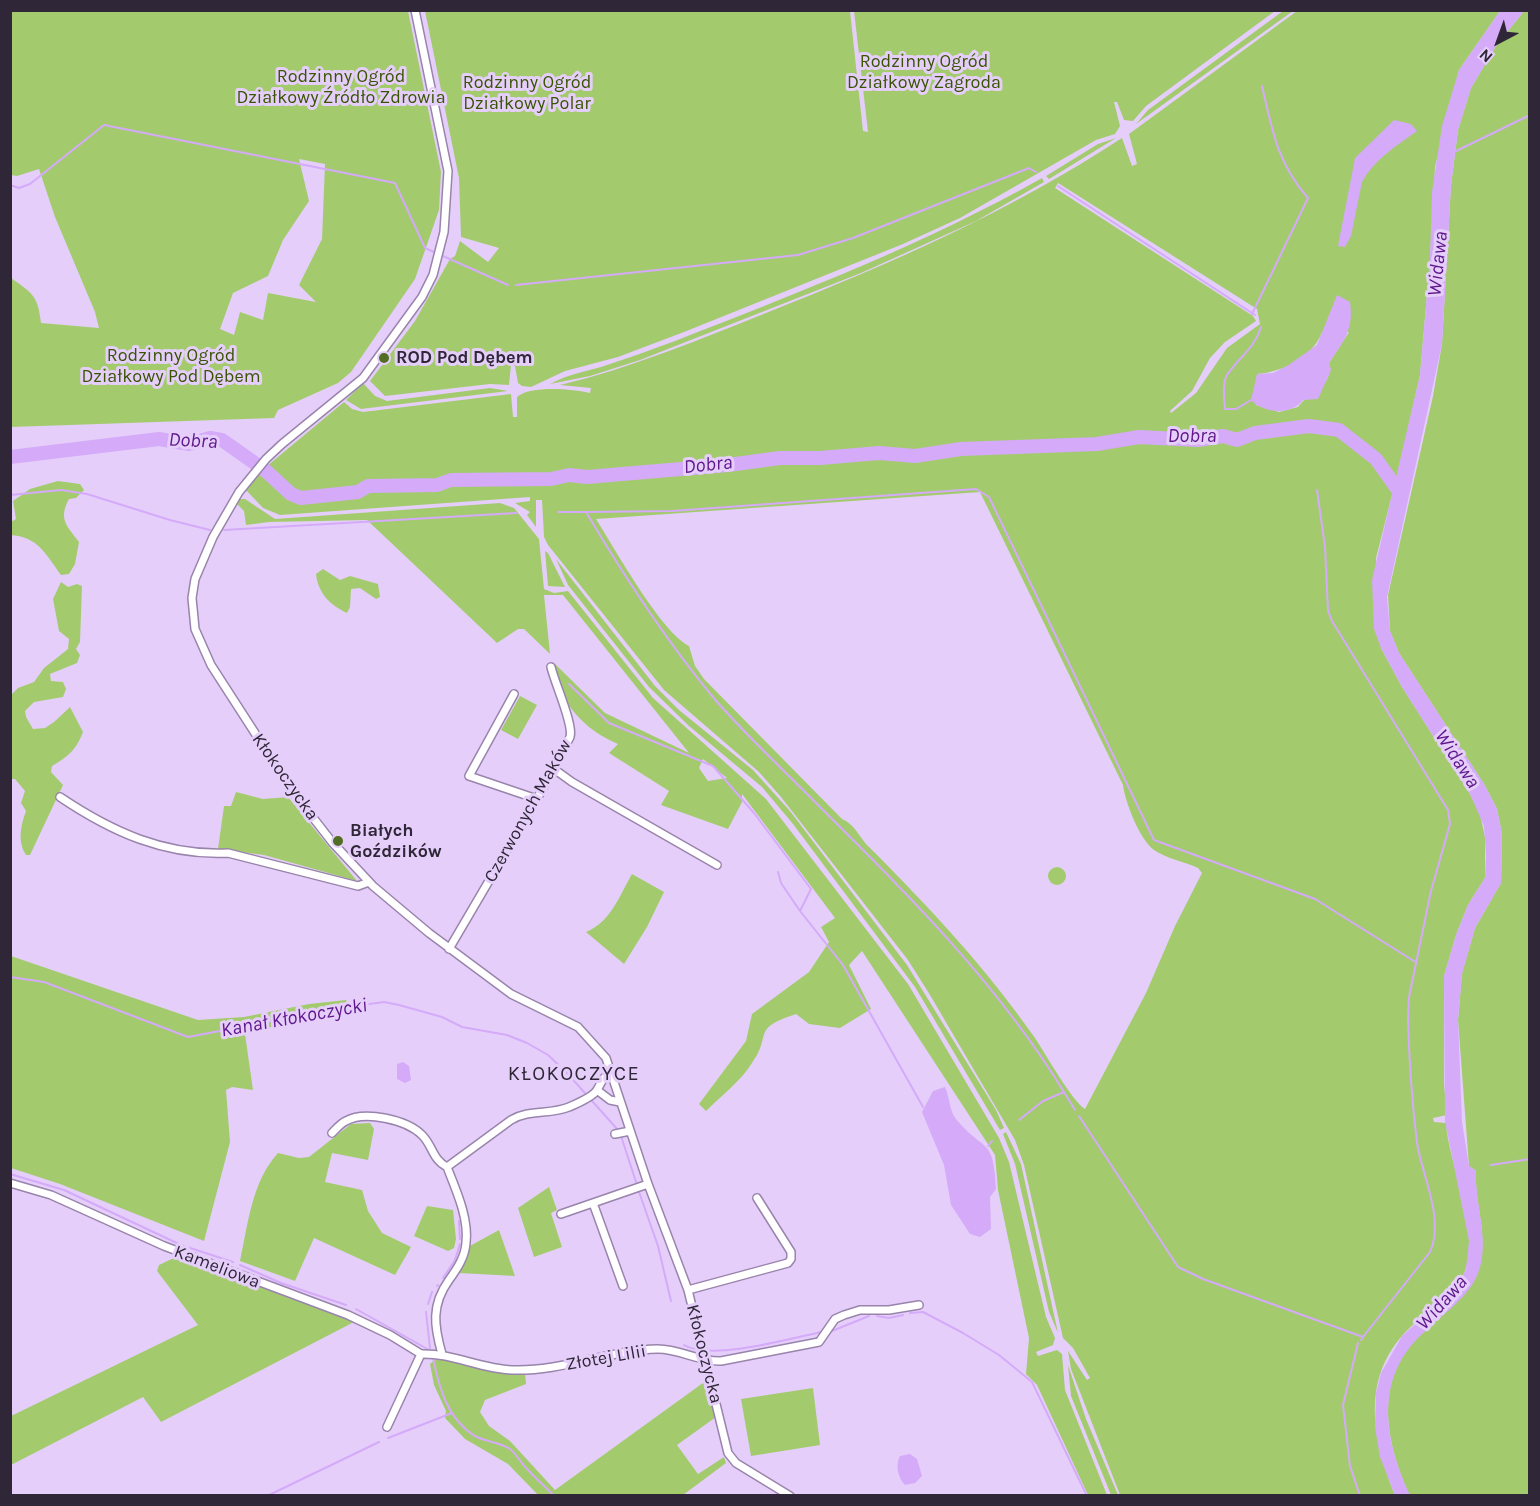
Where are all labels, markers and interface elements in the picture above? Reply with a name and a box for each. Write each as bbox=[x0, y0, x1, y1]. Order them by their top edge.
north arrow bbox=[1468, 12, 1528, 72]
text: N bbox=[1475, 45, 1496, 67]
park label: Rodzinny Ogród Działkowy Zagroda bbox=[847, 51, 1001, 94]
park label: Rodzinny Ogród Działkowy Źródło Zdrowia bbox=[236, 66, 446, 109]
park label: Rodzinny Ogród Działkowy Polar bbox=[463, 72, 591, 115]
water label: Widawa bbox=[1423, 230, 1453, 298]
park label: Rodzinny Ogród Działkowy Pod Dębem bbox=[81, 345, 261, 388]
place label: ROD Pod Dębem bbox=[396, 347, 533, 369]
marker: ROD Pod Dębem bbox=[377, 351, 391, 365]
water label: Dobra bbox=[1167, 424, 1217, 448]
water label: Dobra bbox=[168, 428, 218, 454]
water label: Dobra bbox=[682, 450, 734, 480]
water label: Widawa bbox=[1429, 725, 1485, 793]
street label: Kłokoczycka bbox=[247, 729, 323, 825]
street label: Czerwonych Maków bbox=[480, 736, 576, 886]
place label: Białych Goździków bbox=[350, 820, 442, 862]
marker: Białych Goździków bbox=[331, 834, 345, 848]
water label: Kanał Kłokoczycki bbox=[219, 993, 369, 1043]
district label: KŁOKOCZYCE bbox=[508, 1062, 640, 1086]
street label: Kameliowa bbox=[171, 1241, 263, 1293]
water label: Widawa bbox=[1411, 1271, 1473, 1335]
street label: Kłokoczycka bbox=[681, 1302, 727, 1406]
street label: Złotej Lilii bbox=[564, 1340, 648, 1376]

